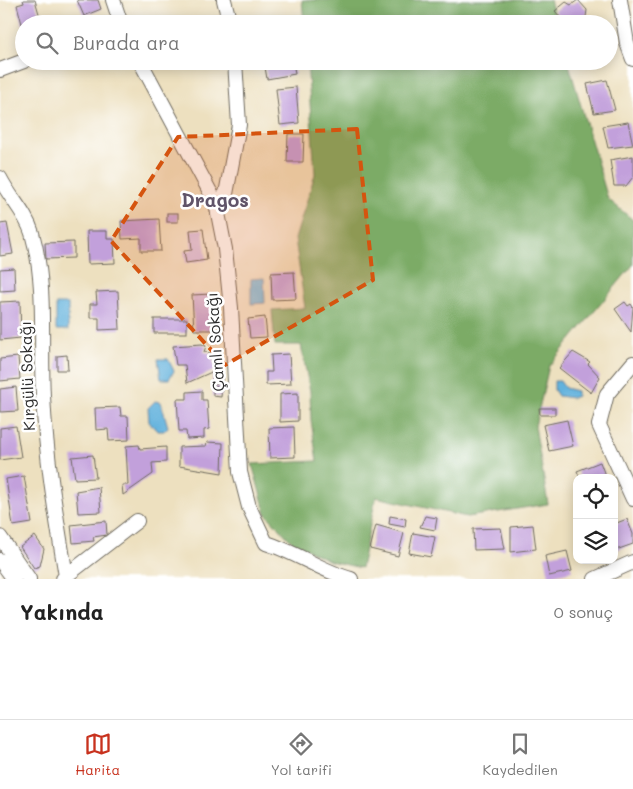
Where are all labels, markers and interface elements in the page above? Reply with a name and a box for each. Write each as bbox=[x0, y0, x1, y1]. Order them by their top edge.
search box bbox=[15, 15, 618, 70]
icon: search bbox=[33, 29, 61, 57]
text: Burada ara bbox=[73, 30, 180, 55]
district label: Dragos bbox=[181, 187, 249, 212]
street label: Çamlı Sokağı bbox=[201, 292, 228, 392]
street label: Kırgülü Sokağı bbox=[14, 321, 39, 431]
map controls bbox=[573, 474, 618, 564]
button: locate bbox=[573, 474, 618, 519]
button: layers bbox=[573, 519, 618, 564]
text: Yakında bbox=[20, 598, 104, 625]
text: 0 sonuç bbox=[554, 601, 613, 622]
tab: Harita bbox=[75, 730, 120, 779]
tab: Yol tarifi bbox=[271, 730, 332, 779]
tab: Kaydedilen bbox=[483, 730, 558, 779]

